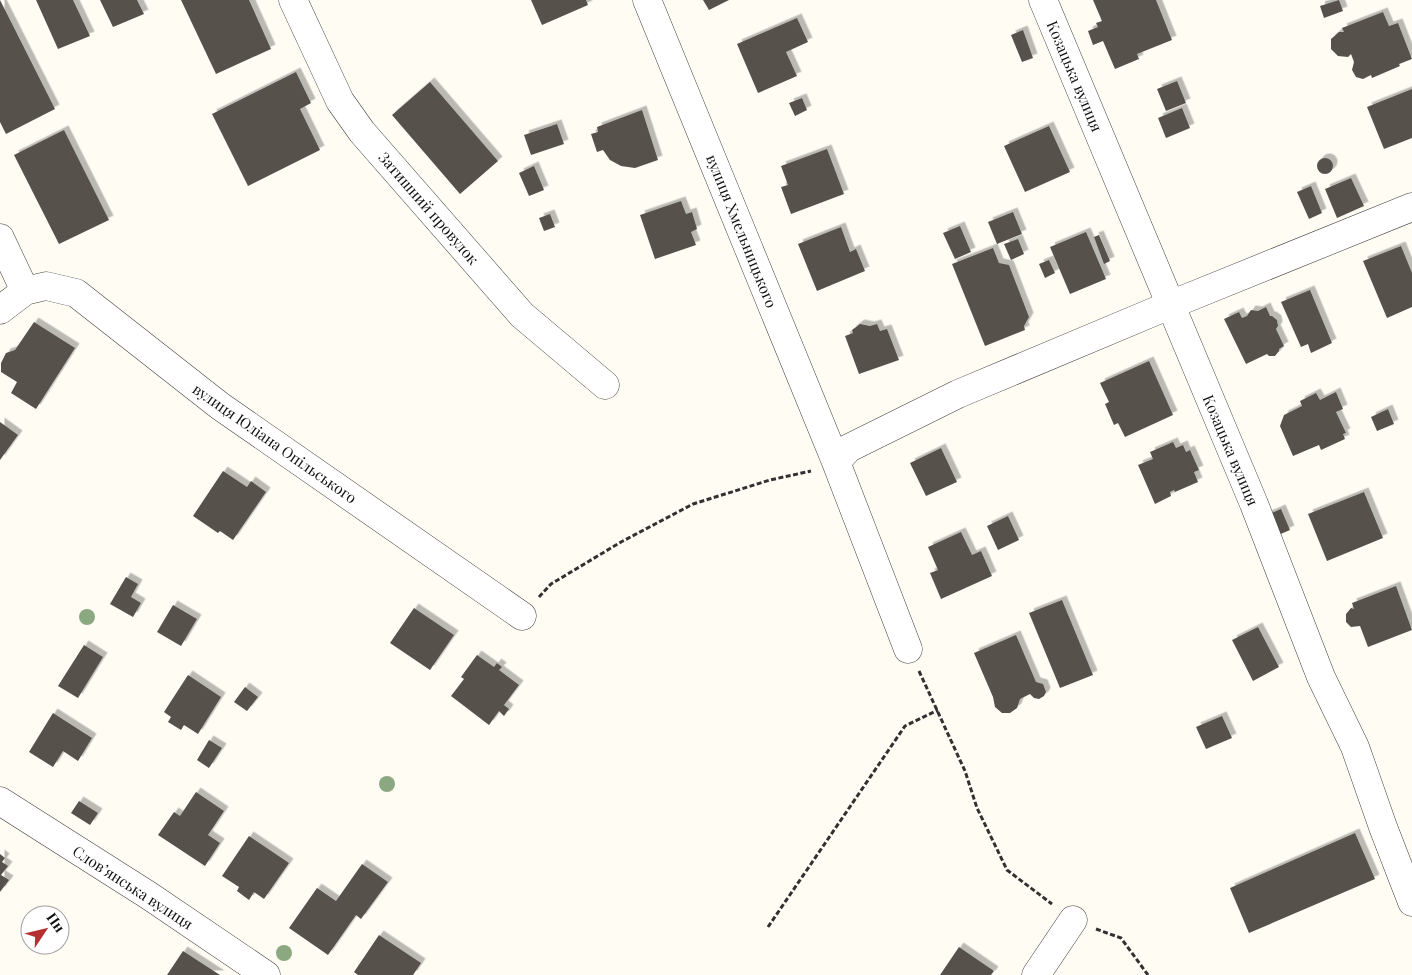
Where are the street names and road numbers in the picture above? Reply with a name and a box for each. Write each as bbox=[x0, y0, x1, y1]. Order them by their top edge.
street label: Козацька вулиця bbox=[1043, 18, 1107, 134]
street label: Затишний провулок bbox=[375, 147, 484, 269]
street label: вулиця Хмельницького bbox=[702, 151, 782, 311]
street label: вулиця Юліана Опільського bbox=[189, 379, 361, 507]
street label: Козацька вулиця bbox=[1199, 392, 1263, 508]
street label: Словʼянська вулиця bbox=[69, 841, 197, 933]

